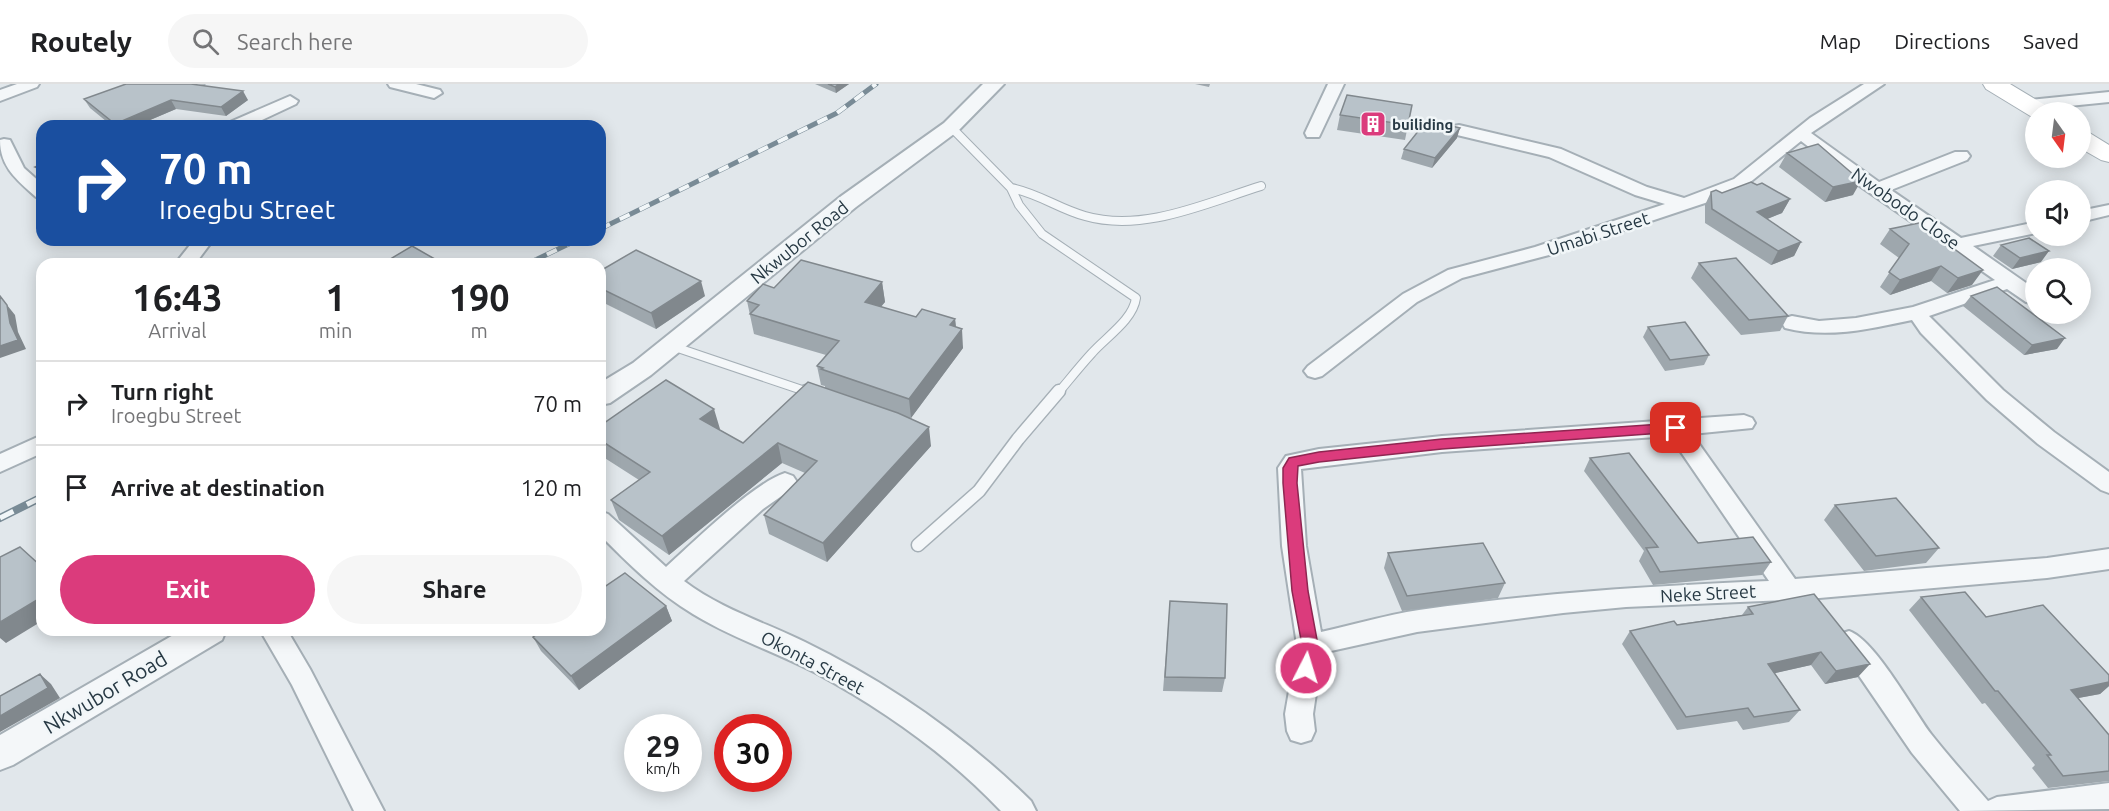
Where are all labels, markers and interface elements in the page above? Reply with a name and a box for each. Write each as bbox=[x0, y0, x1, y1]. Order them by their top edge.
search box bbox=[168, 14, 588, 68]
icon: search bbox=[189, 25, 222, 58]
text: Routely bbox=[30, 26, 132, 57]
text: Search here bbox=[237, 29, 353, 54]
text: Map bbox=[1820, 29, 1861, 53]
text: Directions bbox=[1894, 29, 1990, 53]
text: Saved bbox=[2023, 29, 2079, 53]
north arrow bbox=[2025, 102, 2091, 168]
map controls bbox=[2025, 102, 2091, 324]
building icon: builiding bbox=[1358, 109, 1388, 139]
place label: builiding bbox=[1392, 116, 1453, 133]
icon: right bbox=[60, 144, 138, 222]
text: 70 m bbox=[159, 145, 253, 192]
street label: Nwobodo Close bbox=[1848, 163, 1964, 253]
button: sound bbox=[2025, 180, 2091, 246]
text: Iroegbu Street bbox=[159, 194, 335, 224]
street label: Nkwubor Road bbox=[746, 197, 852, 287]
street label: Umabi Street bbox=[1544, 207, 1652, 259]
button: search bbox=[2025, 258, 2091, 324]
text: 16:43 bbox=[132, 277, 222, 318]
text: 1 bbox=[325, 277, 346, 318]
text: 190 bbox=[449, 277, 510, 318]
text: Arrival bbox=[148, 319, 207, 342]
text: min bbox=[319, 319, 352, 342]
text: m bbox=[471, 319, 488, 342]
text: Turn right bbox=[111, 379, 213, 404]
icon: right bbox=[60, 387, 93, 420]
text: 70 m bbox=[533, 391, 582, 416]
pin bbox=[1650, 402, 1701, 453]
text: Iroegbu Street bbox=[111, 404, 241, 427]
icon: arrive bbox=[1659, 411, 1692, 444]
icon: arrive bbox=[60, 471, 93, 504]
text: Arrive at destination bbox=[111, 475, 325, 500]
text: 120 m bbox=[521, 475, 582, 500]
button: Exit bbox=[60, 555, 315, 624]
button: Share bbox=[327, 555, 582, 624]
street label: Neke Street bbox=[1660, 581, 1756, 605]
street label: Okonta Street bbox=[758, 626, 868, 698]
position arrow bbox=[1274, 636, 1338, 700]
street label: Nkwubor Road bbox=[39, 646, 171, 738]
speed limit sign: 30 bbox=[714, 714, 792, 792]
text: 29 bbox=[646, 729, 680, 763]
text: km/h bbox=[646, 760, 680, 777]

